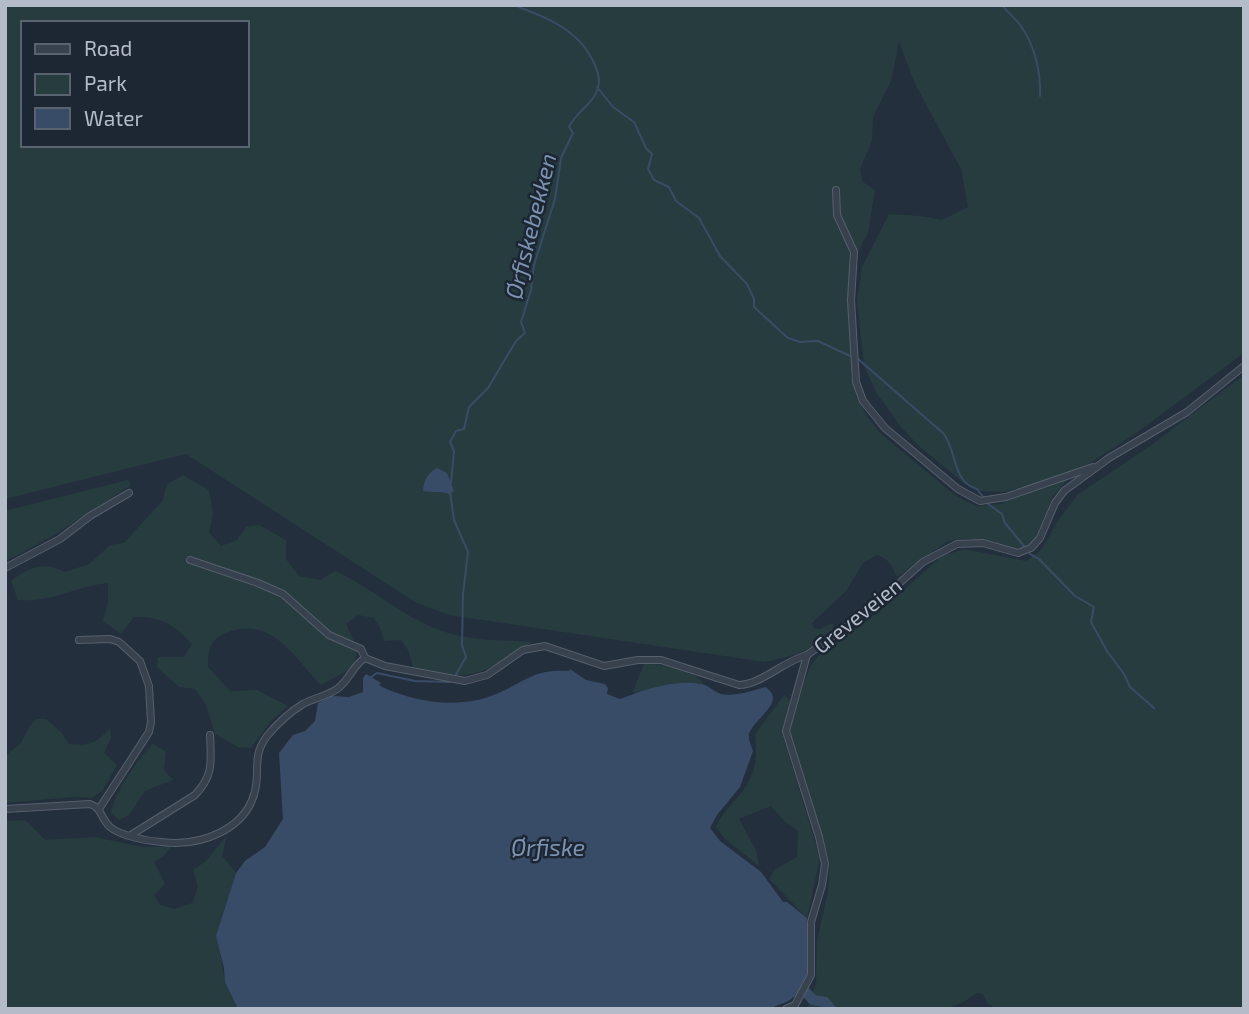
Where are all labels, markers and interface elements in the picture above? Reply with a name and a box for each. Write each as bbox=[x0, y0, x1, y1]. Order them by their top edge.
legend bbox=[21, 21, 248, 147]
text: Road bbox=[84, 35, 132, 60]
text: Park bbox=[84, 70, 127, 95]
text: Water bbox=[84, 105, 143, 130]
water label: Ørfiskebekken bbox=[498, 150, 562, 302]
street label: Greveveien bbox=[808, 572, 906, 658]
water label: Ørfiske bbox=[511, 833, 585, 861]

